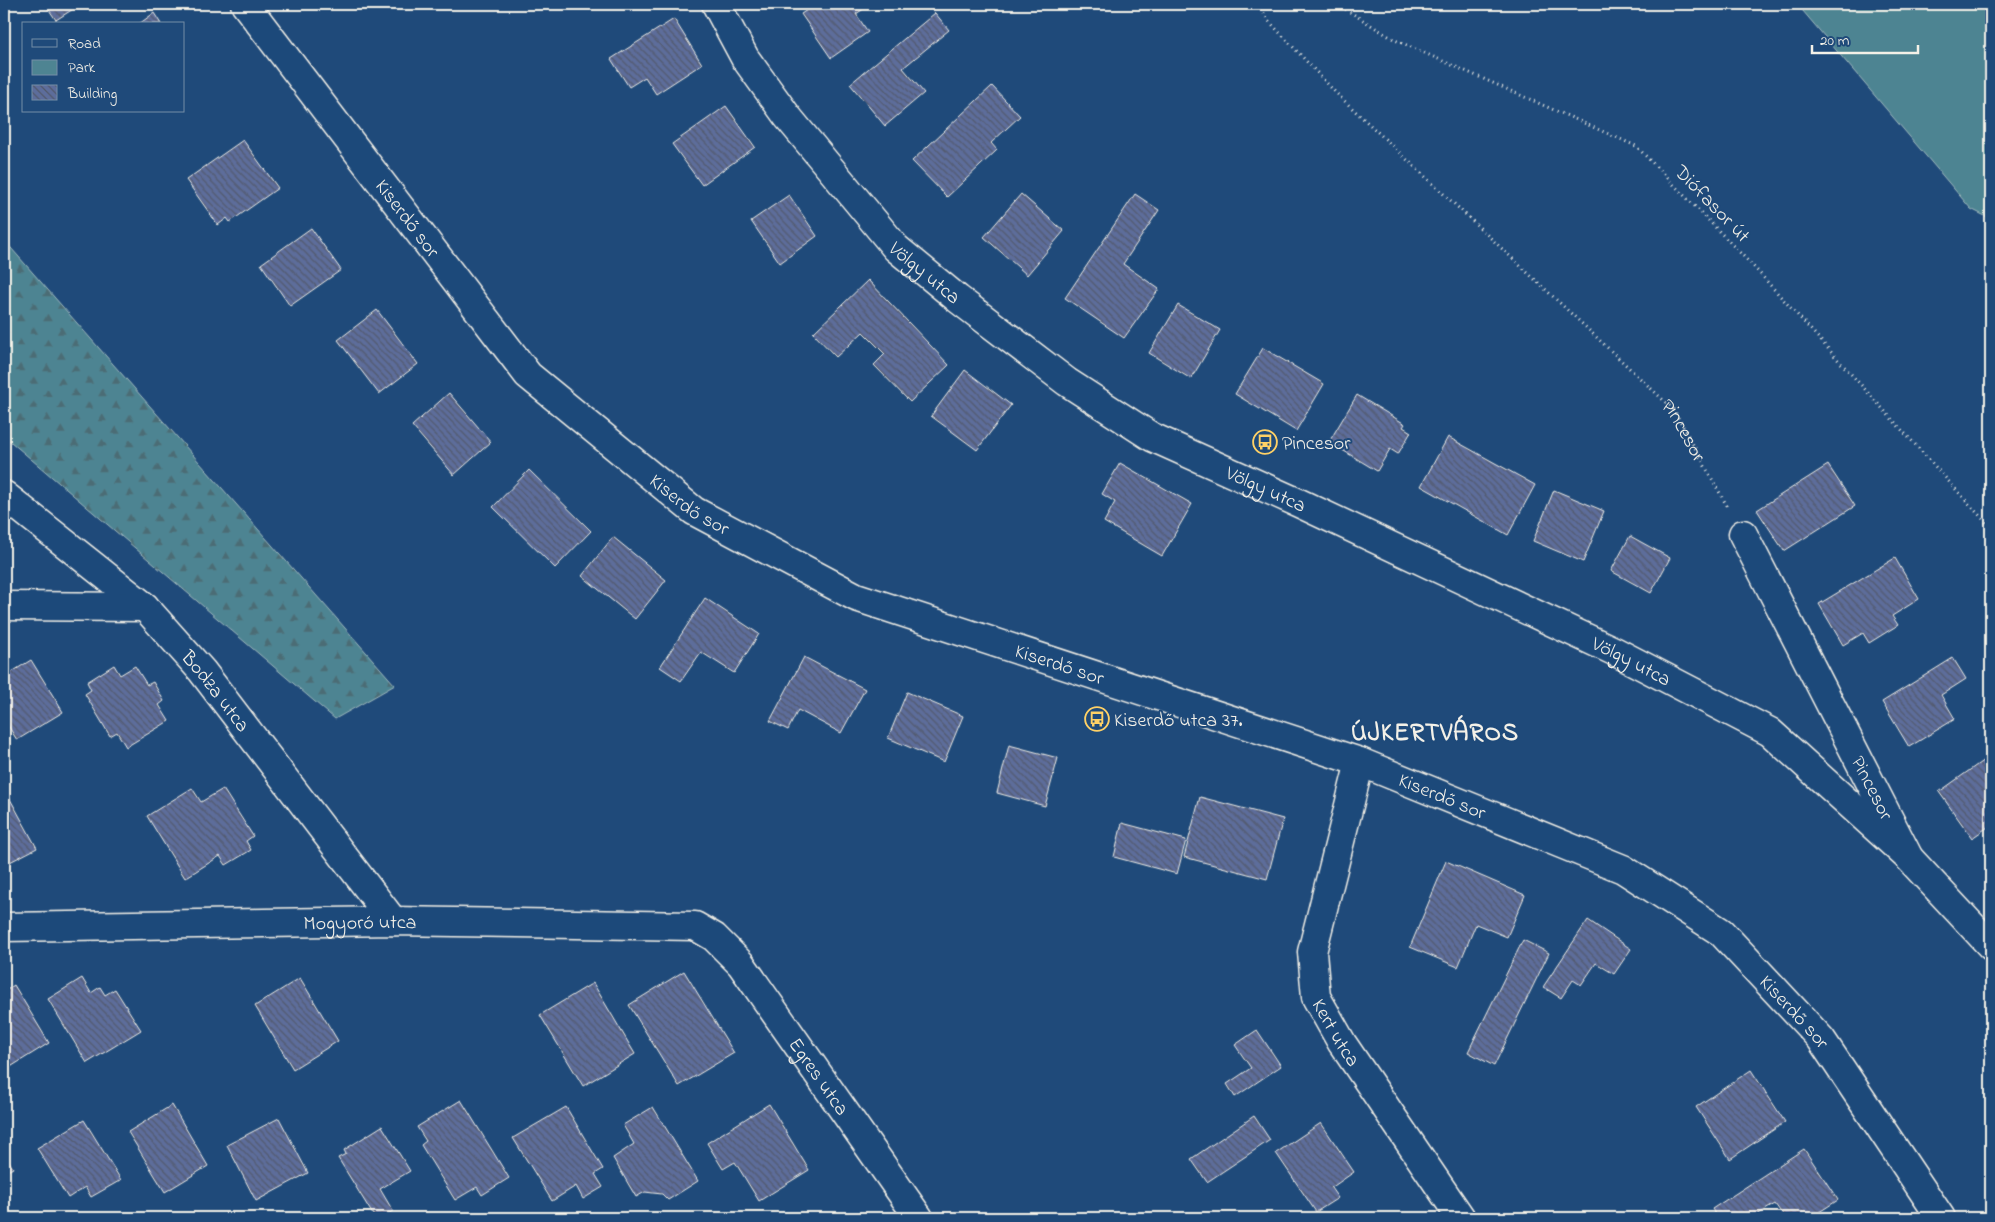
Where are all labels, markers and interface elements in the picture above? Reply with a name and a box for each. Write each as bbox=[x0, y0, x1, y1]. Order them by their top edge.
legend bbox=[22, 22, 185, 112]
scale bar bbox=[1812, 22, 1919, 54]
text: 20 m bbox=[1820, 30, 1850, 52]
text: Road bbox=[68, 33, 101, 55]
text: Park bbox=[68, 57, 96, 79]
text: Building bbox=[67, 83, 117, 106]
street label: Diófasor út bbox=[1666, 158, 1756, 250]
street label: Kiserdő sor bbox=[367, 174, 446, 265]
street label: Völgy utca bbox=[879, 236, 966, 312]
street label: Pincesor bbox=[1654, 393, 1712, 469]
bus stop icon: Pincesor bbox=[1252, 429, 1278, 455]
place label: Pincesor bbox=[1282, 430, 1351, 459]
street label: Völgy utca bbox=[1219, 459, 1310, 521]
street label: Kiserdő sor bbox=[642, 468, 735, 545]
street label: Völgy utca bbox=[1585, 630, 1675, 695]
street label: Kiserdő sor bbox=[1011, 638, 1108, 694]
street label: Bodza utca bbox=[172, 644, 256, 739]
bus stop icon: Kiserdő utca 37. bbox=[1084, 706, 1110, 732]
place label: Kiserdő utca 37. bbox=[1114, 707, 1243, 736]
district label: ÚJKERTVÁROS bbox=[1351, 714, 1519, 752]
street label: Pincesor bbox=[1842, 752, 1900, 827]
street label: Kiserdő sor bbox=[1393, 767, 1490, 829]
street label: Mogyoró utca bbox=[303, 909, 417, 940]
street label: Kiserdő sor bbox=[1751, 970, 1836, 1056]
street label: Kert utca bbox=[1303, 994, 1366, 1073]
street label: Egres utca bbox=[780, 1033, 855, 1122]

